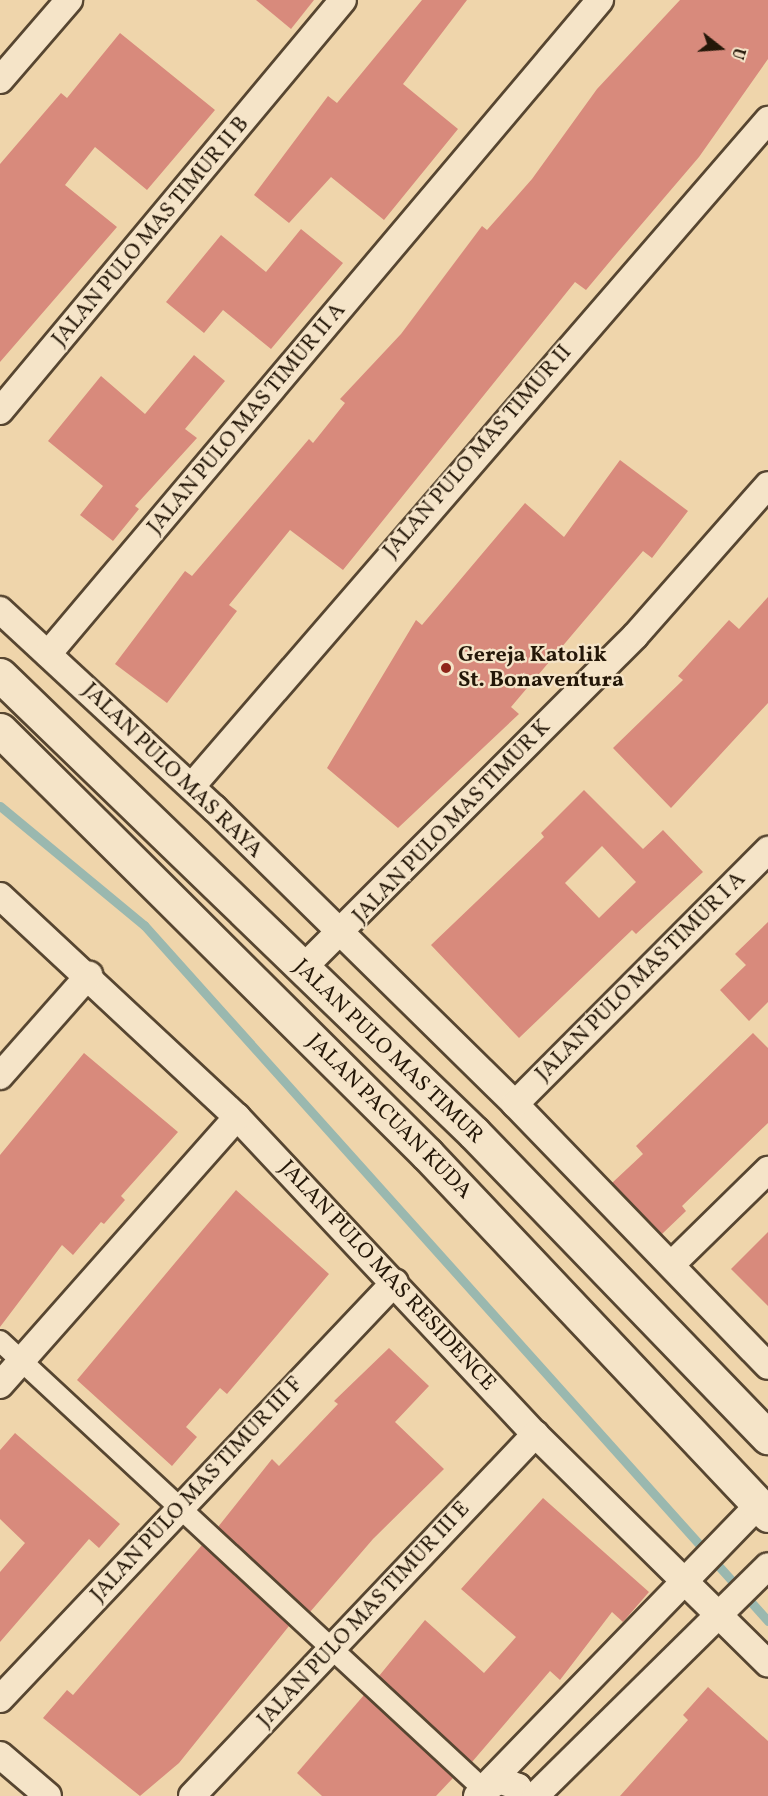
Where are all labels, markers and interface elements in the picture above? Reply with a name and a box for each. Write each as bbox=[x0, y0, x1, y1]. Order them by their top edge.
north arrow bbox=[690, 18, 750, 78]
text: U bbox=[725, 45, 749, 62]
street label: JALAN PULO MAS TIMUR II B bbox=[47, 111, 255, 353]
street label: JALAN PULO MAS TIMUR II A bbox=[142, 298, 352, 540]
street label: JALAN PULO MAS TIMUR II bbox=[378, 340, 578, 564]
place label: Gereja Katolik St. Bonaventura bbox=[458, 642, 624, 694]
marker: Gereja Katolik St. Bonaventura bbox=[439, 661, 453, 675]
street label: JALAN PULO MAS RAYA bbox=[76, 678, 268, 864]
street label: JALAN PULO MAS TIMUR K bbox=[347, 714, 557, 930]
street label: JALAN PULO MAS TIMUR I A bbox=[530, 866, 752, 1088]
street label: JALAN PULO MAS TIMUR bbox=[287, 954, 489, 1150]
street label: JALAN PACUAN KUDA bbox=[301, 1029, 477, 1205]
street label: JALAN PULO MAS RESIDENCE bbox=[273, 1155, 501, 1397]
street label: JALAN PULO MAS TIMUR III F bbox=[85, 1372, 309, 1608]
street label: JALAN PULO MAS TIMUR III E bbox=[252, 1496, 476, 1734]

